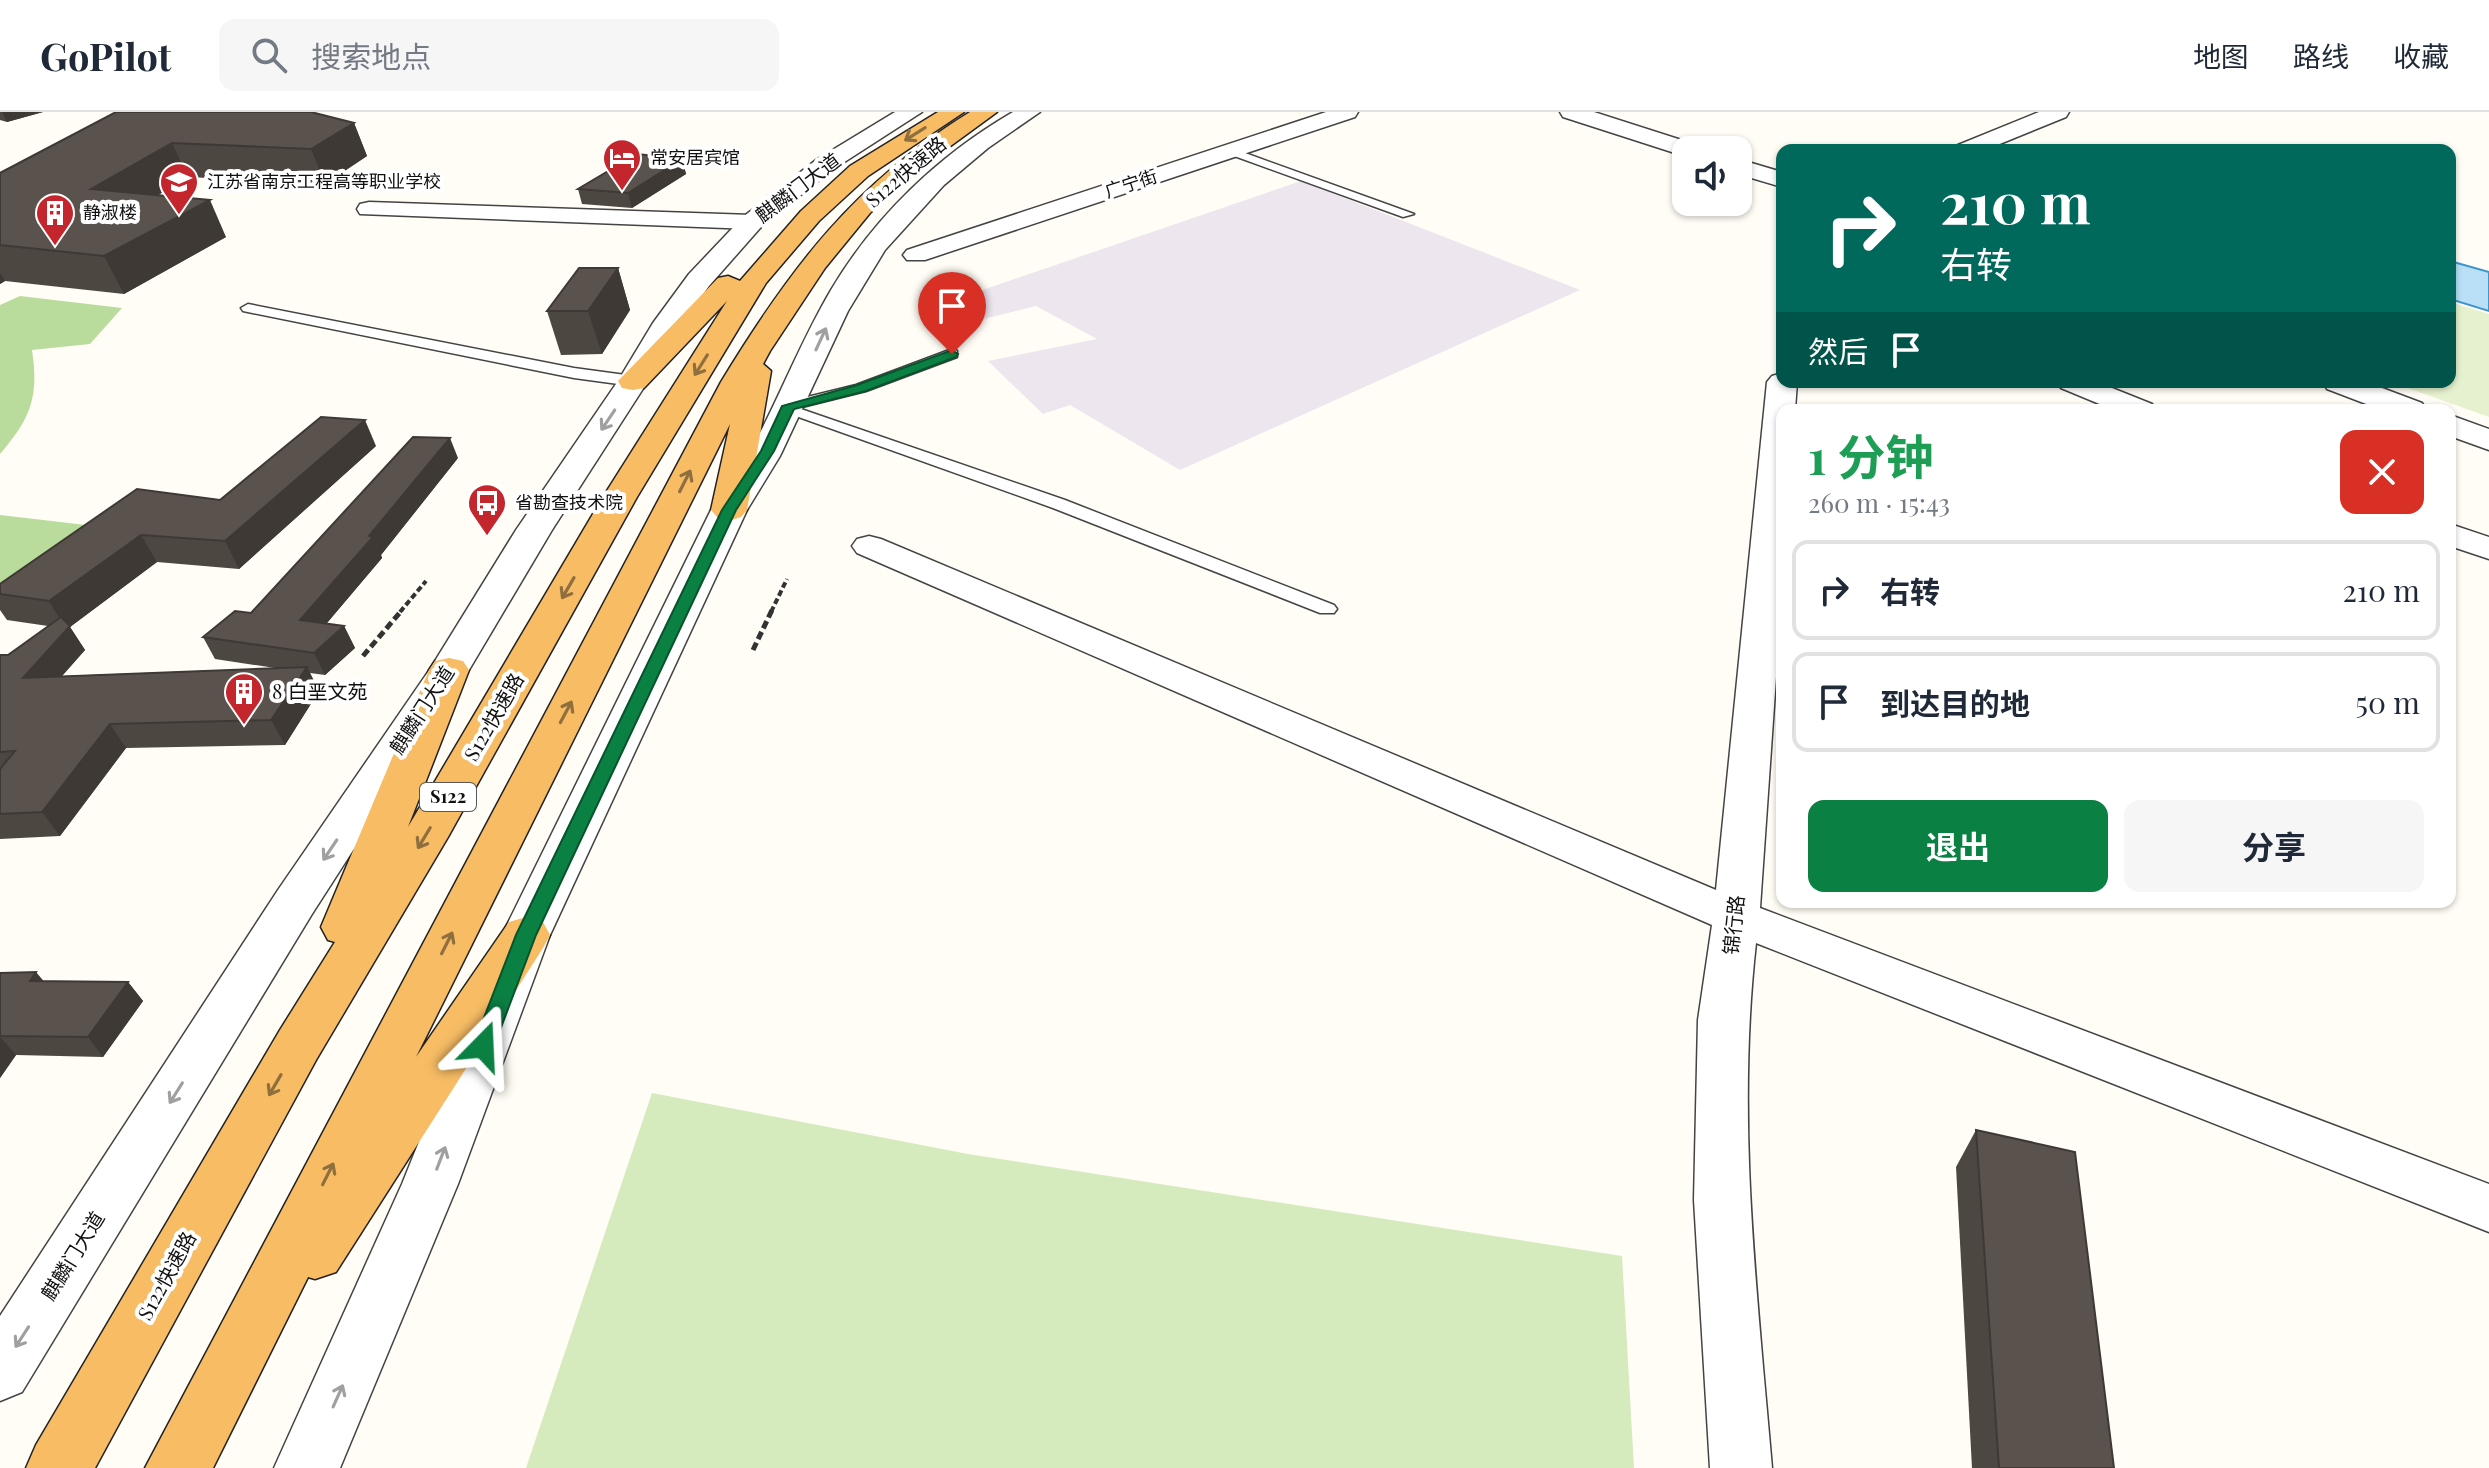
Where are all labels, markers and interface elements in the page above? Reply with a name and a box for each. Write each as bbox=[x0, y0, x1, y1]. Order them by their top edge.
search box bbox=[219, 19, 779, 91]
text: GoPilot bbox=[40, 30, 171, 81]
icon: search bbox=[247, 33, 291, 77]
text: 搜索地点 bbox=[311, 36, 431, 76]
text: 地图 bbox=[2193, 37, 2249, 74]
text: 路线 bbox=[2293, 37, 2349, 74]
text: 收藏 bbox=[2393, 37, 2449, 74]
one-way arrow bbox=[904, 127, 927, 143]
street label: S122快速路 bbox=[859, 129, 951, 212]
map controls bbox=[1672, 136, 1752, 216]
button: sound bbox=[1672, 136, 1752, 216]
hotel icon: 常安居宾馆 bbox=[601, 137, 643, 192]
place label: 常安居宾馆 bbox=[650, 145, 740, 169]
street label: 麒麟门大道 bbox=[749, 146, 845, 228]
school or university icon: 江苏省南京工程高等职业学校 bbox=[158, 161, 200, 216]
street label: 广宁街 bbox=[1101, 163, 1160, 203]
text: 210 m bbox=[1940, 164, 2091, 239]
place label: 江苏省南京工程高等职业学校 bbox=[207, 169, 441, 193]
icon: right bbox=[1808, 176, 1912, 280]
building icon: 静淑楼 bbox=[34, 192, 76, 247]
place label: 静淑楼 bbox=[83, 200, 137, 224]
text: 右转 bbox=[1940, 239, 2012, 287]
pin bbox=[918, 272, 986, 354]
icon: arrive bbox=[930, 284, 974, 328]
one-way arrow bbox=[814, 327, 829, 351]
icon: arrive bbox=[1884, 328, 1928, 372]
text: 然后 bbox=[1808, 331, 1868, 371]
one-way arrow bbox=[692, 353, 708, 376]
one-way arrow bbox=[599, 408, 616, 430]
text: 1 分钟 bbox=[1808, 423, 1934, 487]
button: close bbox=[2340, 430, 2424, 514]
one-way arrow bbox=[678, 469, 693, 493]
bus stop icon: 省勘查技术院 bbox=[466, 482, 508, 537]
text: 260 m · 15:43 bbox=[1808, 485, 1950, 520]
place label: 省勘查技术院 bbox=[515, 490, 623, 514]
icon: right bbox=[1812, 568, 1856, 612]
text: 210 m bbox=[2342, 570, 2420, 610]
text: 右转 bbox=[1880, 571, 1940, 611]
one-way arrow bbox=[560, 576, 575, 600]
street label: 麒麟门大道 bbox=[382, 660, 459, 758]
street label: S122快速路 bbox=[457, 667, 529, 765]
building icon: 8 白垩文苑 bbox=[223, 671, 265, 726]
place label: 8 白垩文苑 bbox=[272, 677, 367, 704]
icon: arrive bbox=[1812, 680, 1856, 724]
text: 50 m bbox=[2355, 682, 2420, 722]
text: 到达目的地 bbox=[1880, 683, 2030, 723]
one-way arrow bbox=[558, 700, 574, 724]
road number: S122 bbox=[420, 783, 476, 811]
button: 退出 bbox=[1808, 800, 2108, 892]
button: 分享 bbox=[2124, 800, 2424, 892]
one-way arrow bbox=[416, 826, 432, 849]
one-way arrow bbox=[321, 838, 338, 860]
street label: 锦行路 bbox=[1716, 894, 1749, 956]
one-way arrow bbox=[439, 932, 455, 956]
position arrow bbox=[441, 1004, 525, 1088]
one-way arrow bbox=[267, 1072, 282, 1096]
one-way arrow bbox=[167, 1081, 183, 1104]
one-way arrow bbox=[435, 1146, 449, 1171]
one-way arrow bbox=[321, 1163, 337, 1187]
street label: 麒麟门大道 bbox=[34, 1206, 110, 1305]
street label: S122快速路 bbox=[130, 1226, 201, 1324]
one-way arrow bbox=[14, 1325, 30, 1348]
one-way arrow bbox=[332, 1385, 347, 1409]

